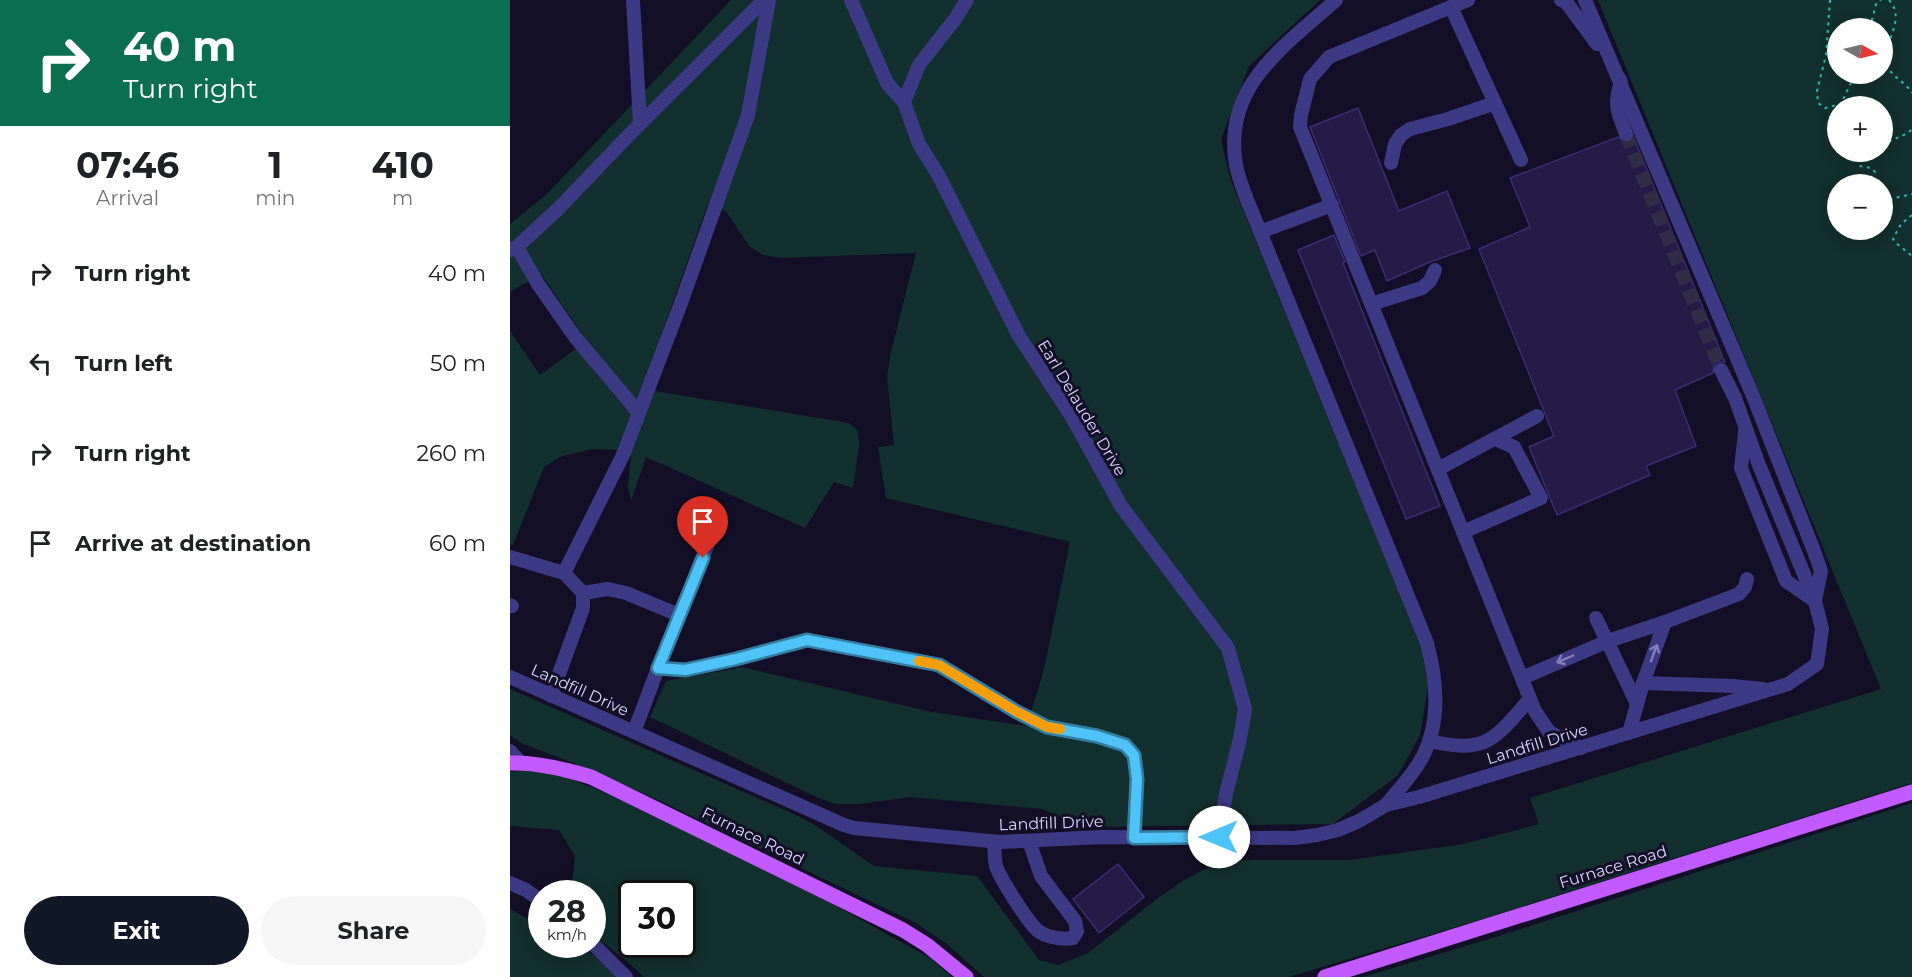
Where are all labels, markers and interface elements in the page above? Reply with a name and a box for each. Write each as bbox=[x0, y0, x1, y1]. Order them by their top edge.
north arrow bbox=[1827, 18, 1893, 84]
map controls bbox=[1827, 18, 1893, 240]
text: 40 m bbox=[123, 20, 236, 72]
icon: right bbox=[24, 24, 102, 102]
text: Turn right bbox=[123, 72, 258, 105]
button: + bbox=[1827, 96, 1893, 162]
text: 07:46 bbox=[76, 143, 179, 187]
text: 1 bbox=[268, 143, 282, 187]
text: 410 bbox=[371, 143, 434, 187]
button: − bbox=[1827, 174, 1893, 240]
text: Arrival bbox=[96, 186, 159, 210]
text: min bbox=[255, 186, 295, 210]
text: m bbox=[392, 186, 413, 210]
icon: right bbox=[24, 257, 57, 290]
text: Turn right bbox=[75, 260, 190, 287]
text: 40 m bbox=[428, 260, 486, 287]
street label: Earl Delauder Drive bbox=[1034, 337, 1130, 479]
icon: left bbox=[24, 347, 57, 380]
text: Turn left bbox=[75, 350, 173, 377]
text: 50 m bbox=[430, 350, 486, 377]
icon: right bbox=[24, 437, 57, 470]
text: Turn right bbox=[75, 440, 190, 467]
text: 260 m bbox=[416, 440, 486, 467]
pin bbox=[677, 496, 728, 558]
icon: arrive bbox=[686, 505, 719, 538]
icon: arrive bbox=[24, 527, 57, 560]
text: Arrive at destination bbox=[75, 530, 311, 557]
text: 60 m bbox=[429, 530, 486, 557]
one-way arrow bbox=[1650, 644, 1661, 663]
one-way arrow bbox=[1556, 654, 1574, 665]
street label: Landfill Drive bbox=[528, 660, 632, 720]
street label: Landfill Drive bbox=[1484, 720, 1590, 768]
street label: Furnace Road bbox=[699, 803, 807, 869]
position arrow bbox=[1187, 805, 1251, 869]
street label: Landfill Drive bbox=[998, 812, 1104, 834]
street label: Furnace Road bbox=[1557, 842, 1669, 892]
speed limit sign: 30 bbox=[618, 880, 696, 958]
text: 28 bbox=[548, 893, 586, 930]
button: Exit bbox=[24, 896, 249, 965]
button: Share bbox=[261, 896, 486, 965]
text: km/h bbox=[547, 925, 587, 944]

